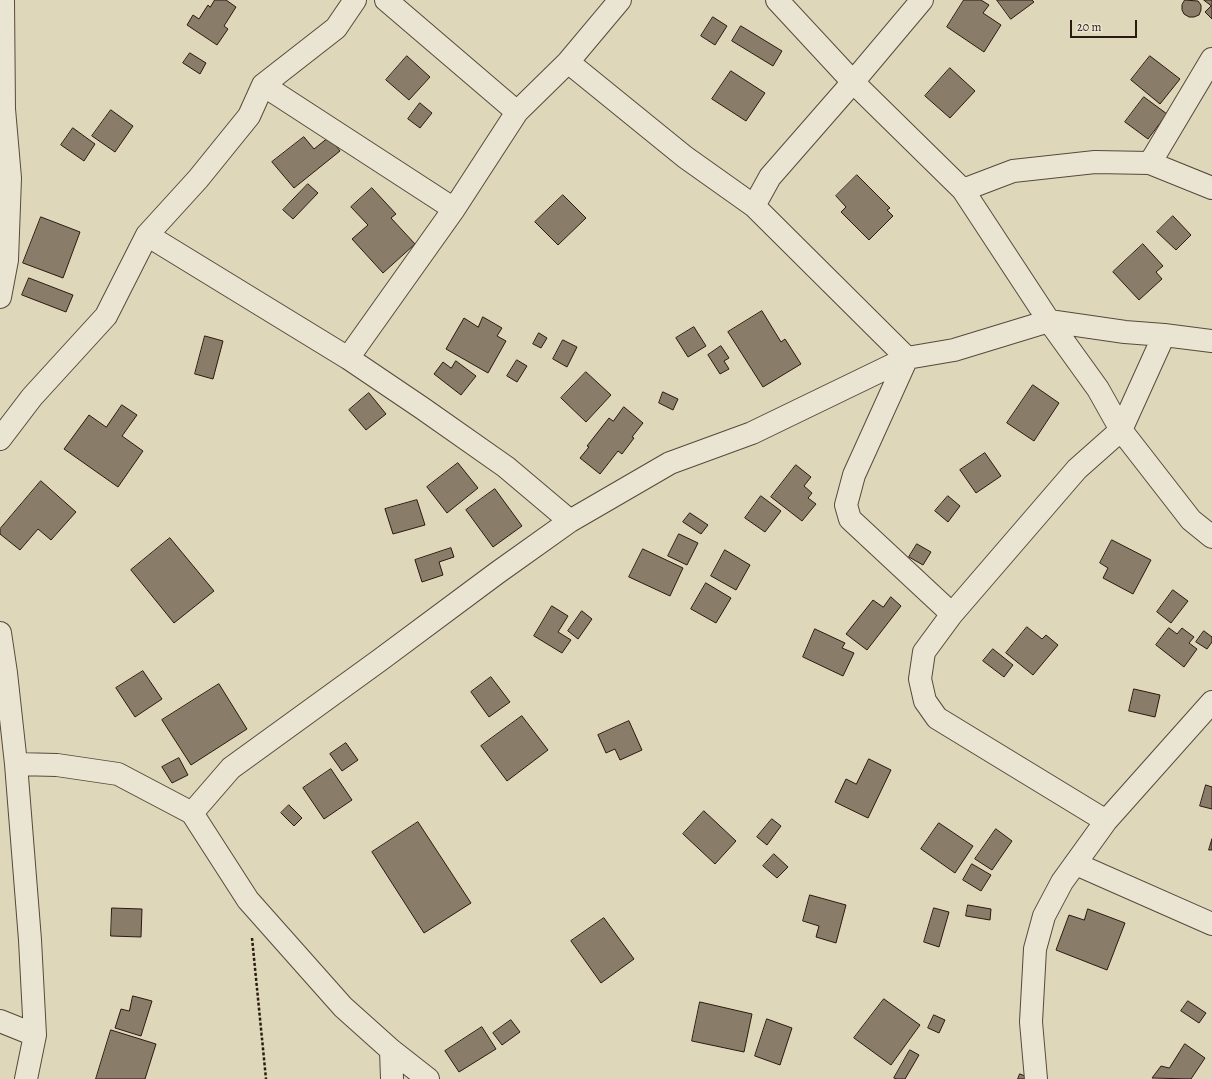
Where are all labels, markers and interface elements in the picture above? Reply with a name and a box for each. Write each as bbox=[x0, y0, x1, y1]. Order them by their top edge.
scale bar bbox=[1072, 12, 1139, 38]
text: 20 m bbox=[1077, 19, 1101, 35]

